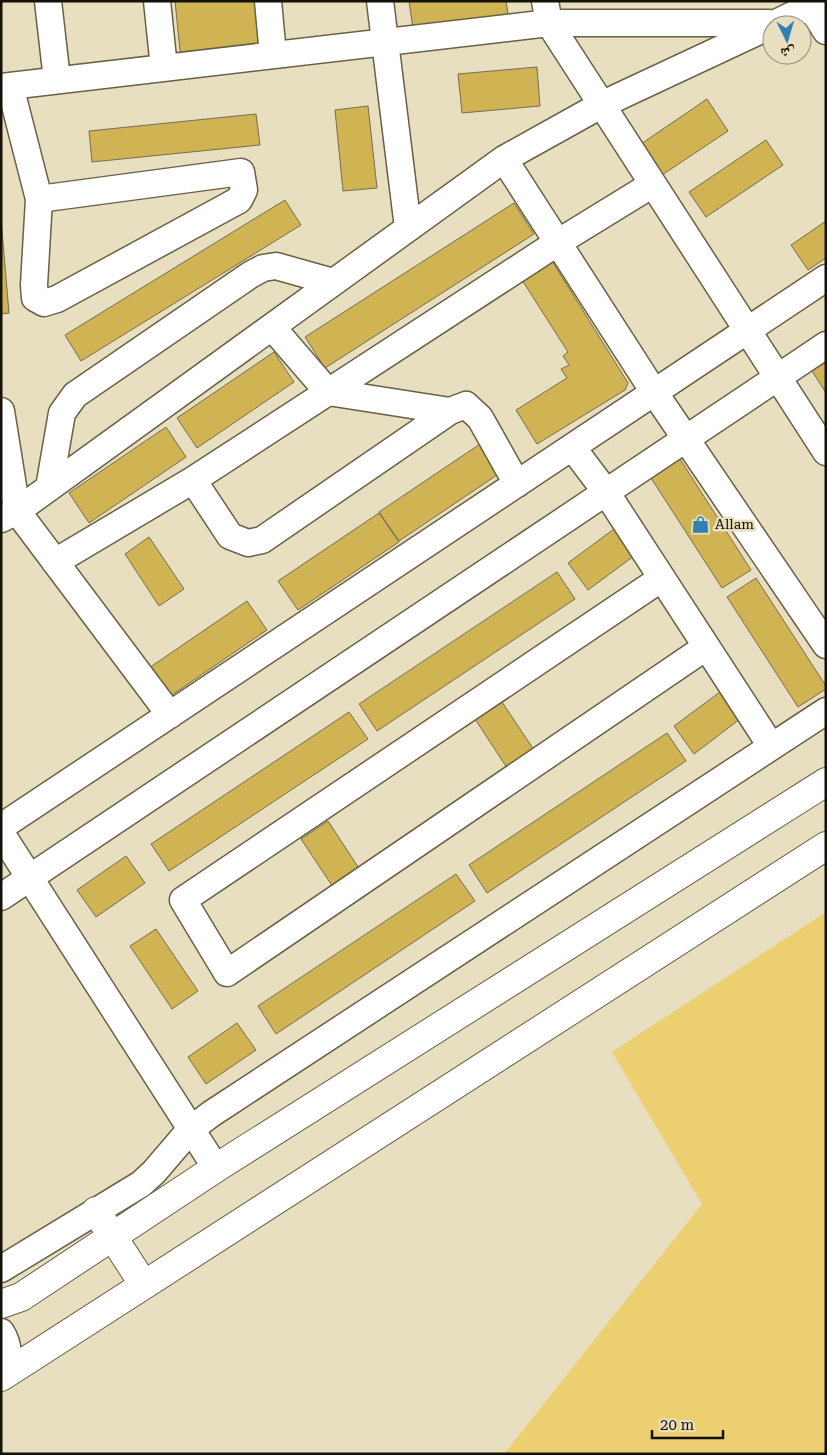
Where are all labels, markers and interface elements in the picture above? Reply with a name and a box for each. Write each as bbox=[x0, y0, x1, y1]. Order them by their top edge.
north arrow bbox=[762, 15, 812, 65]
text: ش bbox=[780, 43, 796, 62]
shop icon: Allam bbox=[691, 514, 711, 534]
place label: Allam bbox=[715, 516, 754, 532]
scale bar bbox=[652, 1408, 723, 1440]
text: 20 m bbox=[660, 1416, 695, 1434]

